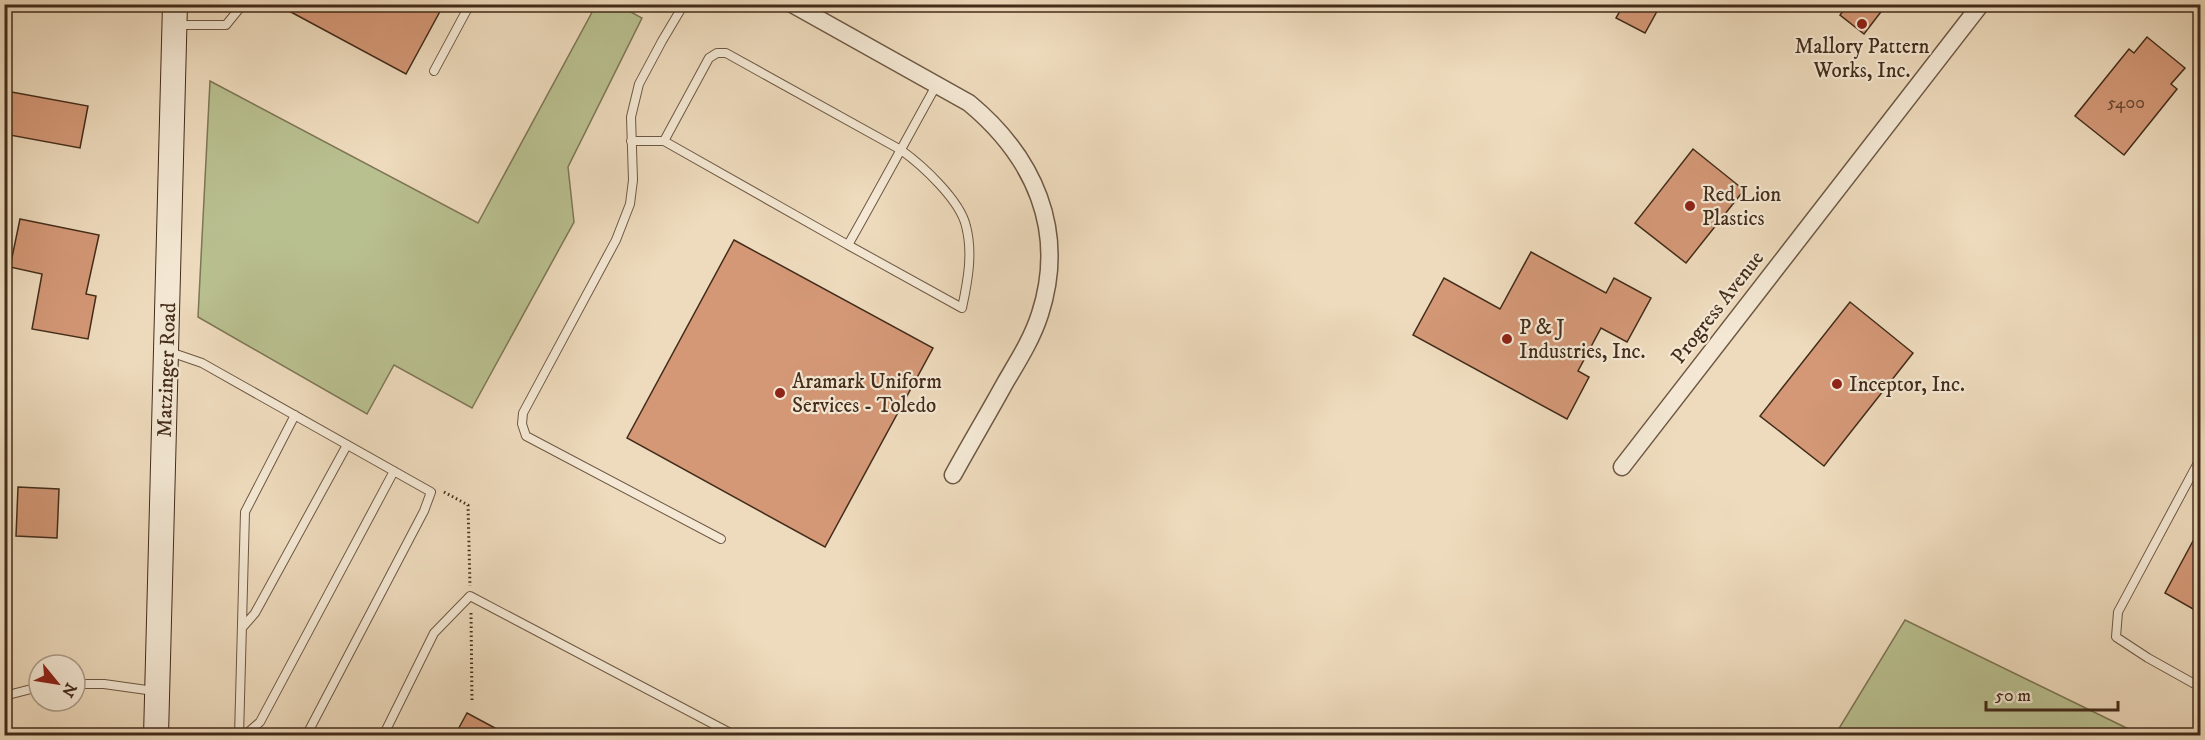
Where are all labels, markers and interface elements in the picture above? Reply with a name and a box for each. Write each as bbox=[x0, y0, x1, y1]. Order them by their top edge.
marker: Mallory Pattern Works, Inc. bbox=[1855, 17, 1869, 31]
place label: Mallory Pattern Works, Inc. bbox=[1794, 34, 1930, 84]
house number: 5400 bbox=[2107, 92, 2145, 114]
place label: Red Lion Plastics bbox=[1702, 182, 1781, 232]
marker: Red Lion Plastics bbox=[1683, 199, 1697, 213]
street label: Progress Avenue bbox=[1666, 246, 1770, 369]
street label: Matzinger Road bbox=[152, 302, 182, 438]
place label: P & J Industries, Inc. bbox=[1519, 315, 1646, 365]
marker: P & J Industries, Inc. bbox=[1500, 332, 1514, 346]
place label: Aramark Uniform Services - Toledo bbox=[792, 369, 942, 419]
place label: Inceptor, Inc. bbox=[1849, 372, 1965, 398]
marker: Inceptor, Inc. bbox=[1830, 377, 1844, 391]
marker: Aramark Uniform Services - Toledo bbox=[773, 386, 787, 400]
north arrow bbox=[27, 653, 87, 713]
scale bar bbox=[1986, 674, 2118, 712]
text: N bbox=[57, 679, 81, 701]
text: 50 m bbox=[1995, 685, 2031, 707]

